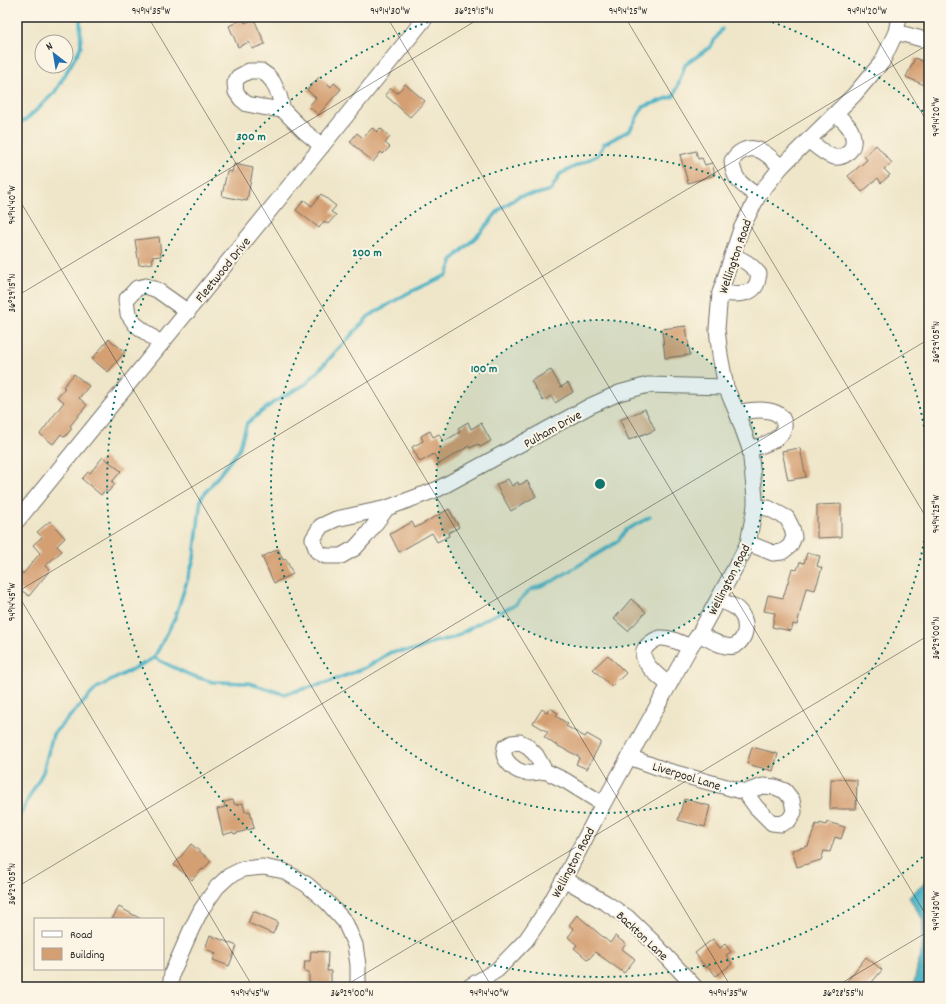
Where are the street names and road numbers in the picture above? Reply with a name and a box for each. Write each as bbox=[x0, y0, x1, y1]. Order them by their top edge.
street label: Wellington Road bbox=[715, 217, 758, 296]
street label: Fleetwood Drive bbox=[192, 234, 256, 307]
street label: Pulham Drive bbox=[521, 406, 586, 454]
street label: Wellington Road bbox=[704, 541, 756, 619]
street label: Liverpool Lane bbox=[650, 758, 723, 797]
street label: Wellington Road bbox=[548, 825, 601, 902]
street label: Backton Lane bbox=[611, 908, 672, 966]

